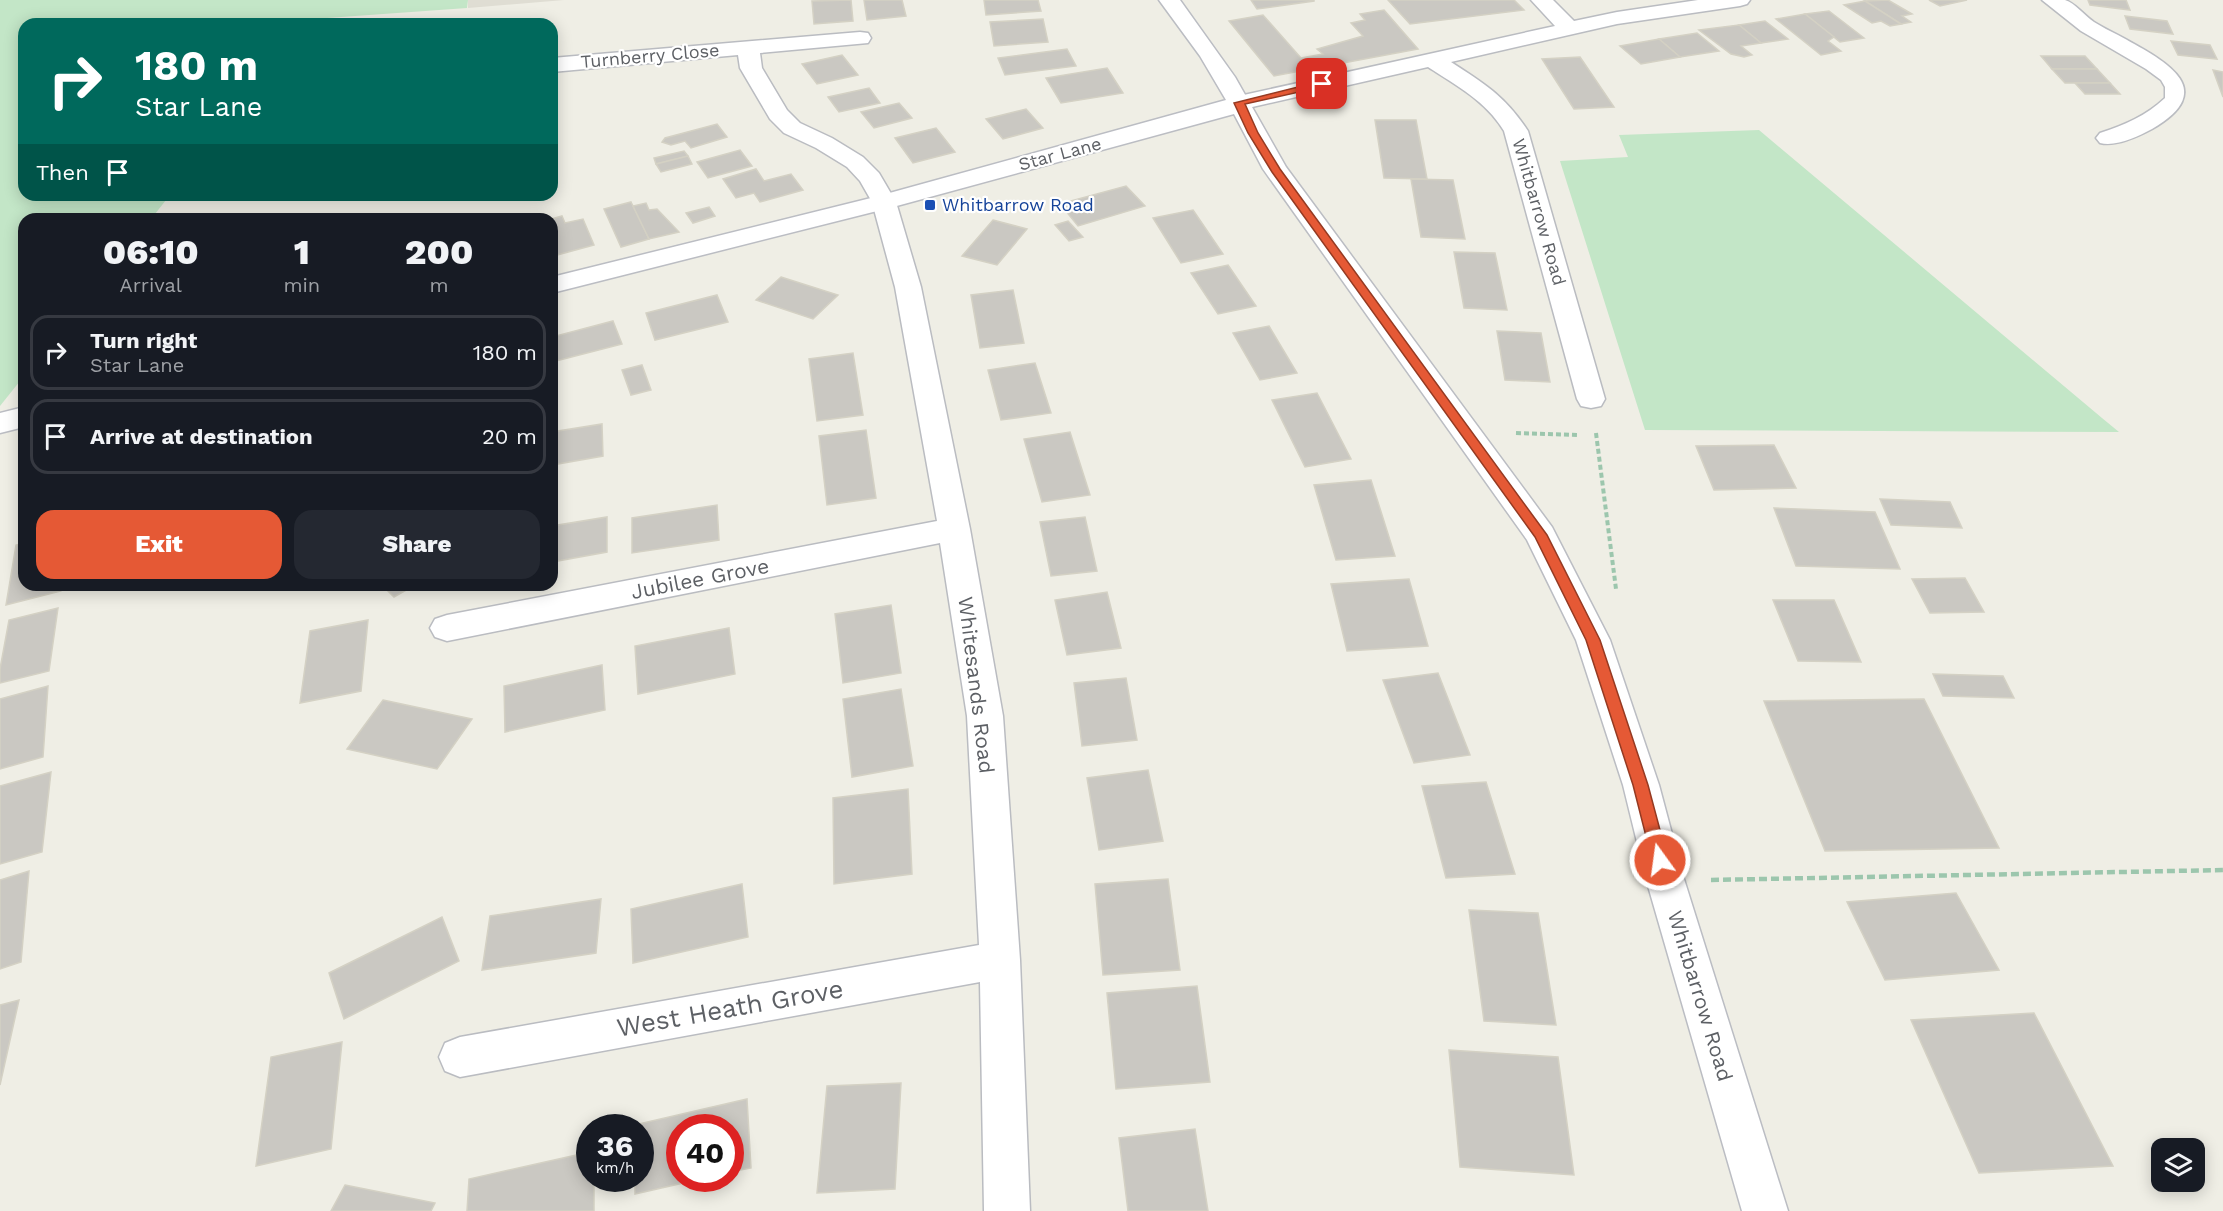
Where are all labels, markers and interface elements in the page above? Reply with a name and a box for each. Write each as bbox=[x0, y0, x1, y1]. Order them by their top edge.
street label: Turnberry Close bbox=[580, 39, 720, 72]
text: 180 m bbox=[135, 41, 258, 90]
icon: right bbox=[36, 42, 114, 120]
pin bbox=[1296, 58, 1347, 109]
icon: arrive bbox=[1305, 67, 1338, 100]
text: Star Lane bbox=[135, 91, 262, 123]
street label: Star Lane bbox=[1016, 132, 1104, 175]
street label: Whitbarrow Road bbox=[1508, 136, 1571, 288]
icon: arrive bbox=[101, 156, 134, 189]
text: Then bbox=[36, 160, 89, 185]
place label: Whitbarrow Road bbox=[942, 194, 1094, 215]
marker: Whitbarrow Road bbox=[923, 198, 937, 212]
text: 06:10 bbox=[103, 231, 199, 273]
text: 1 bbox=[294, 231, 310, 273]
text: 200 bbox=[405, 231, 473, 273]
text: Arrival bbox=[120, 273, 182, 297]
text: min bbox=[283, 273, 320, 297]
text: m bbox=[430, 273, 449, 297]
text: Turn right bbox=[90, 328, 197, 353]
icon: right bbox=[39, 336, 72, 369]
text: 180 m bbox=[473, 340, 537, 365]
text: Star Lane bbox=[90, 353, 184, 377]
icon: arrive bbox=[39, 420, 72, 453]
text: Arrive at destination bbox=[90, 424, 313, 449]
text: 20 m bbox=[482, 424, 537, 449]
button: Exit bbox=[36, 510, 282, 579]
button: Share bbox=[294, 510, 540, 579]
street label: Jubilee Grove bbox=[629, 553, 771, 604]
street label: Whitesands Road bbox=[953, 595, 1000, 775]
position arrow bbox=[1628, 828, 1692, 892]
street label: Whitbarrow Road bbox=[1663, 907, 1738, 1084]
street label: West Heath Grove bbox=[614, 973, 846, 1043]
speed limit sign: 40 bbox=[666, 1114, 744, 1192]
text: 36 bbox=[597, 1128, 633, 1163]
map controls bbox=[2151, 1138, 2205, 1192]
button: layers bbox=[2151, 1138, 2205, 1192]
text: km/h bbox=[596, 1159, 634, 1177]

